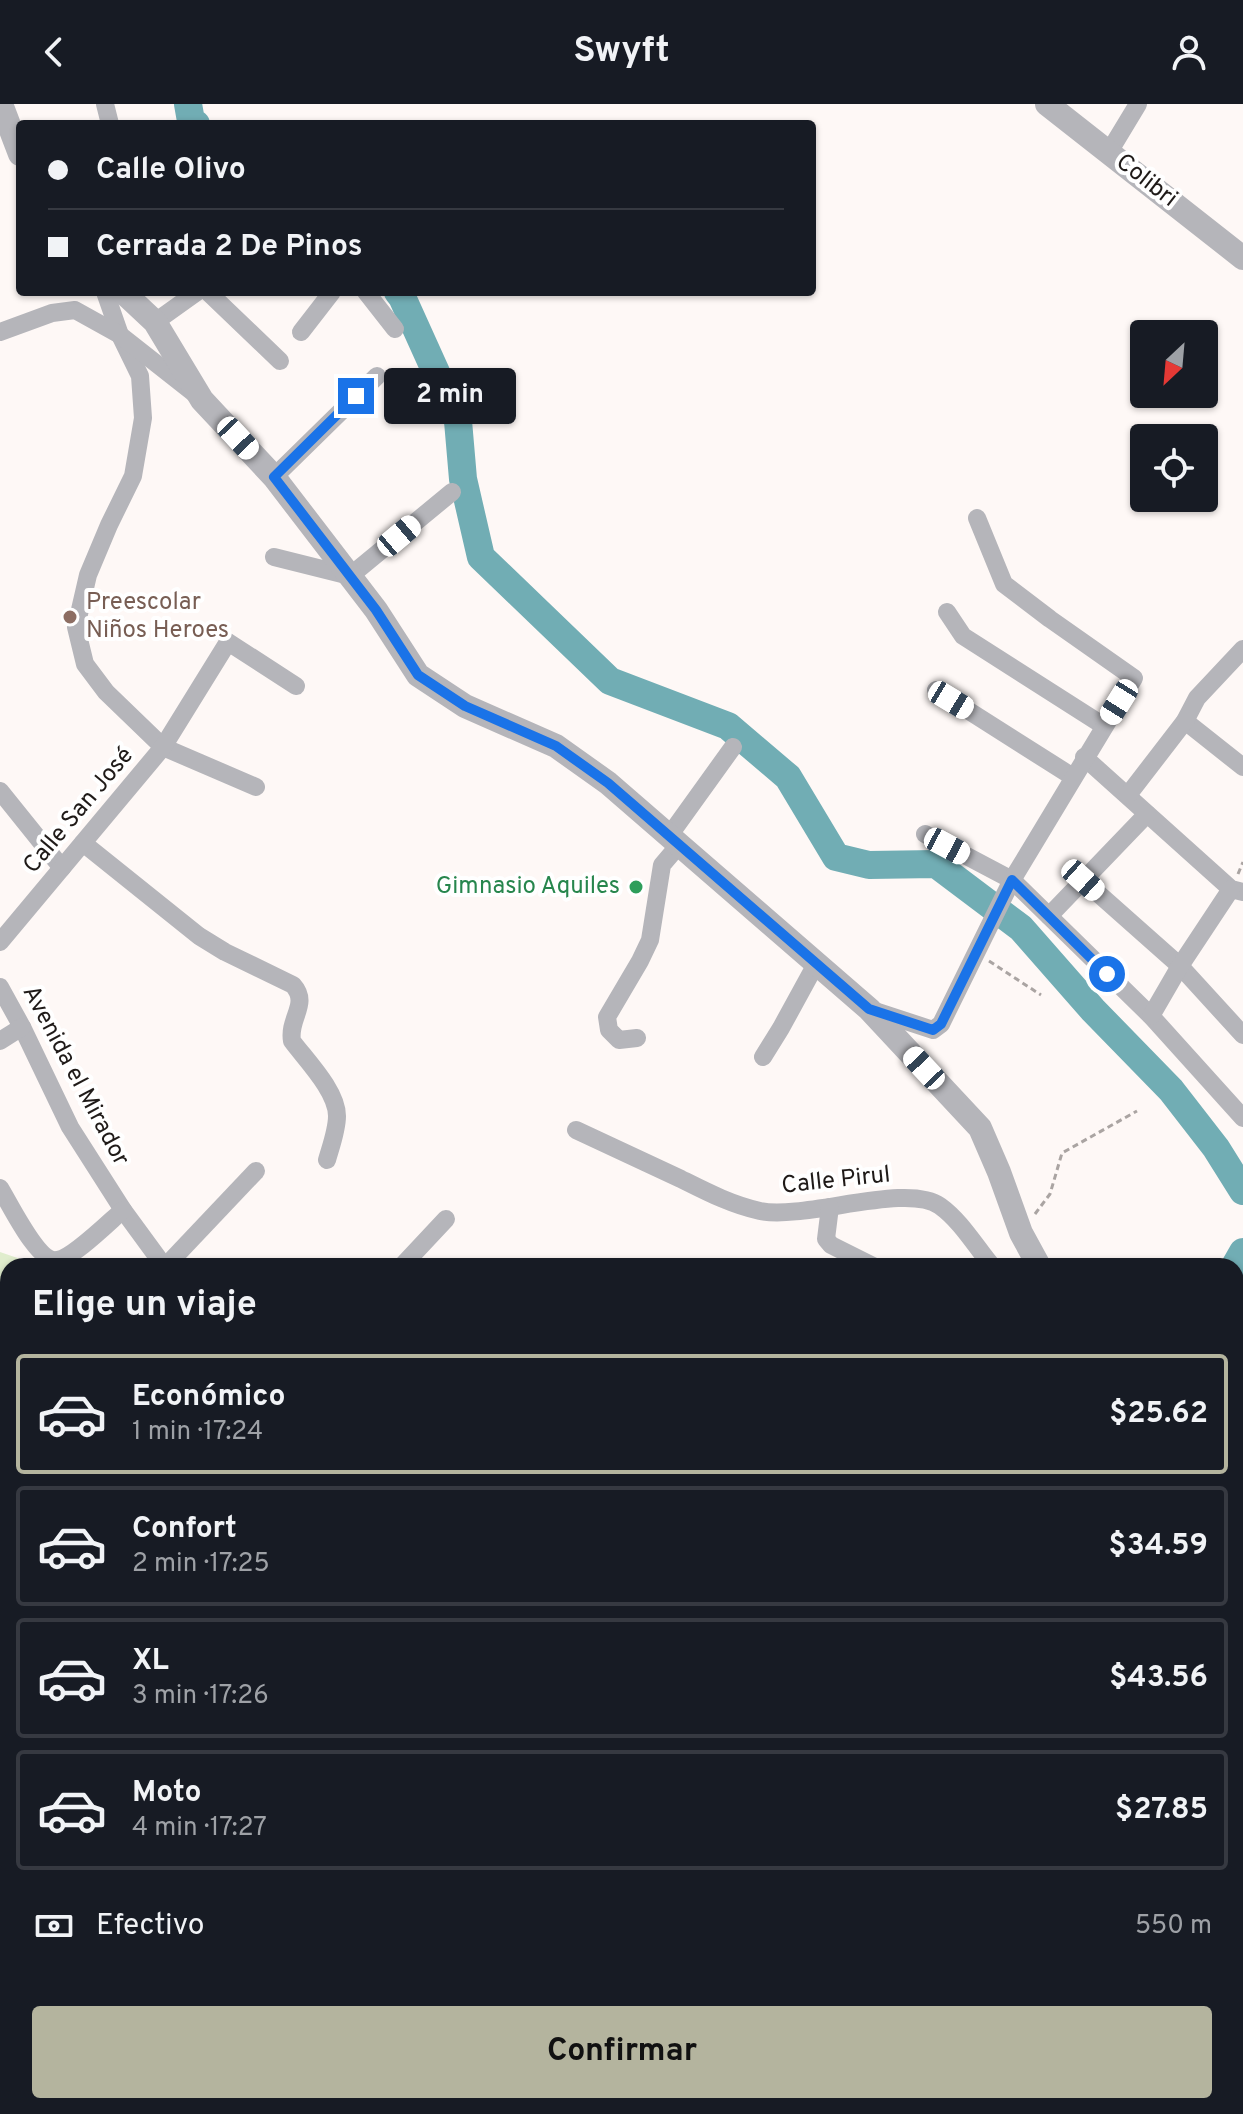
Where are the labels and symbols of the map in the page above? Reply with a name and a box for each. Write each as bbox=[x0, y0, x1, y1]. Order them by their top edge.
street label: Colibri bbox=[1109, 148, 1183, 214]
north arrow bbox=[1130, 320, 1218, 408]
callout: 2 min bbox=[384, 368, 516, 424]
route end bbox=[338, 378, 374, 414]
car bbox=[213, 412, 263, 464]
car bbox=[373, 511, 425, 561]
place label: Preescolar Niños Heroes bbox=[86, 588, 229, 646]
marker: Preescolar Niños Heroes bbox=[61, 608, 79, 626]
car bbox=[1096, 675, 1142, 729]
car bbox=[924, 677, 978, 723]
street label: Calle San José bbox=[17, 742, 141, 880]
car bbox=[920, 824, 974, 868]
car bbox=[1057, 855, 1109, 905]
place label: Gimnasio Aquiles bbox=[436, 872, 620, 902]
marker: Gimnasio Aquiles bbox=[627, 878, 645, 896]
route start bbox=[1089, 956, 1125, 992]
street label: Avenida el Mirador bbox=[15, 981, 135, 1171]
car bbox=[899, 1042, 949, 1094]
street label: Calle Pirul bbox=[780, 1160, 892, 1202]

